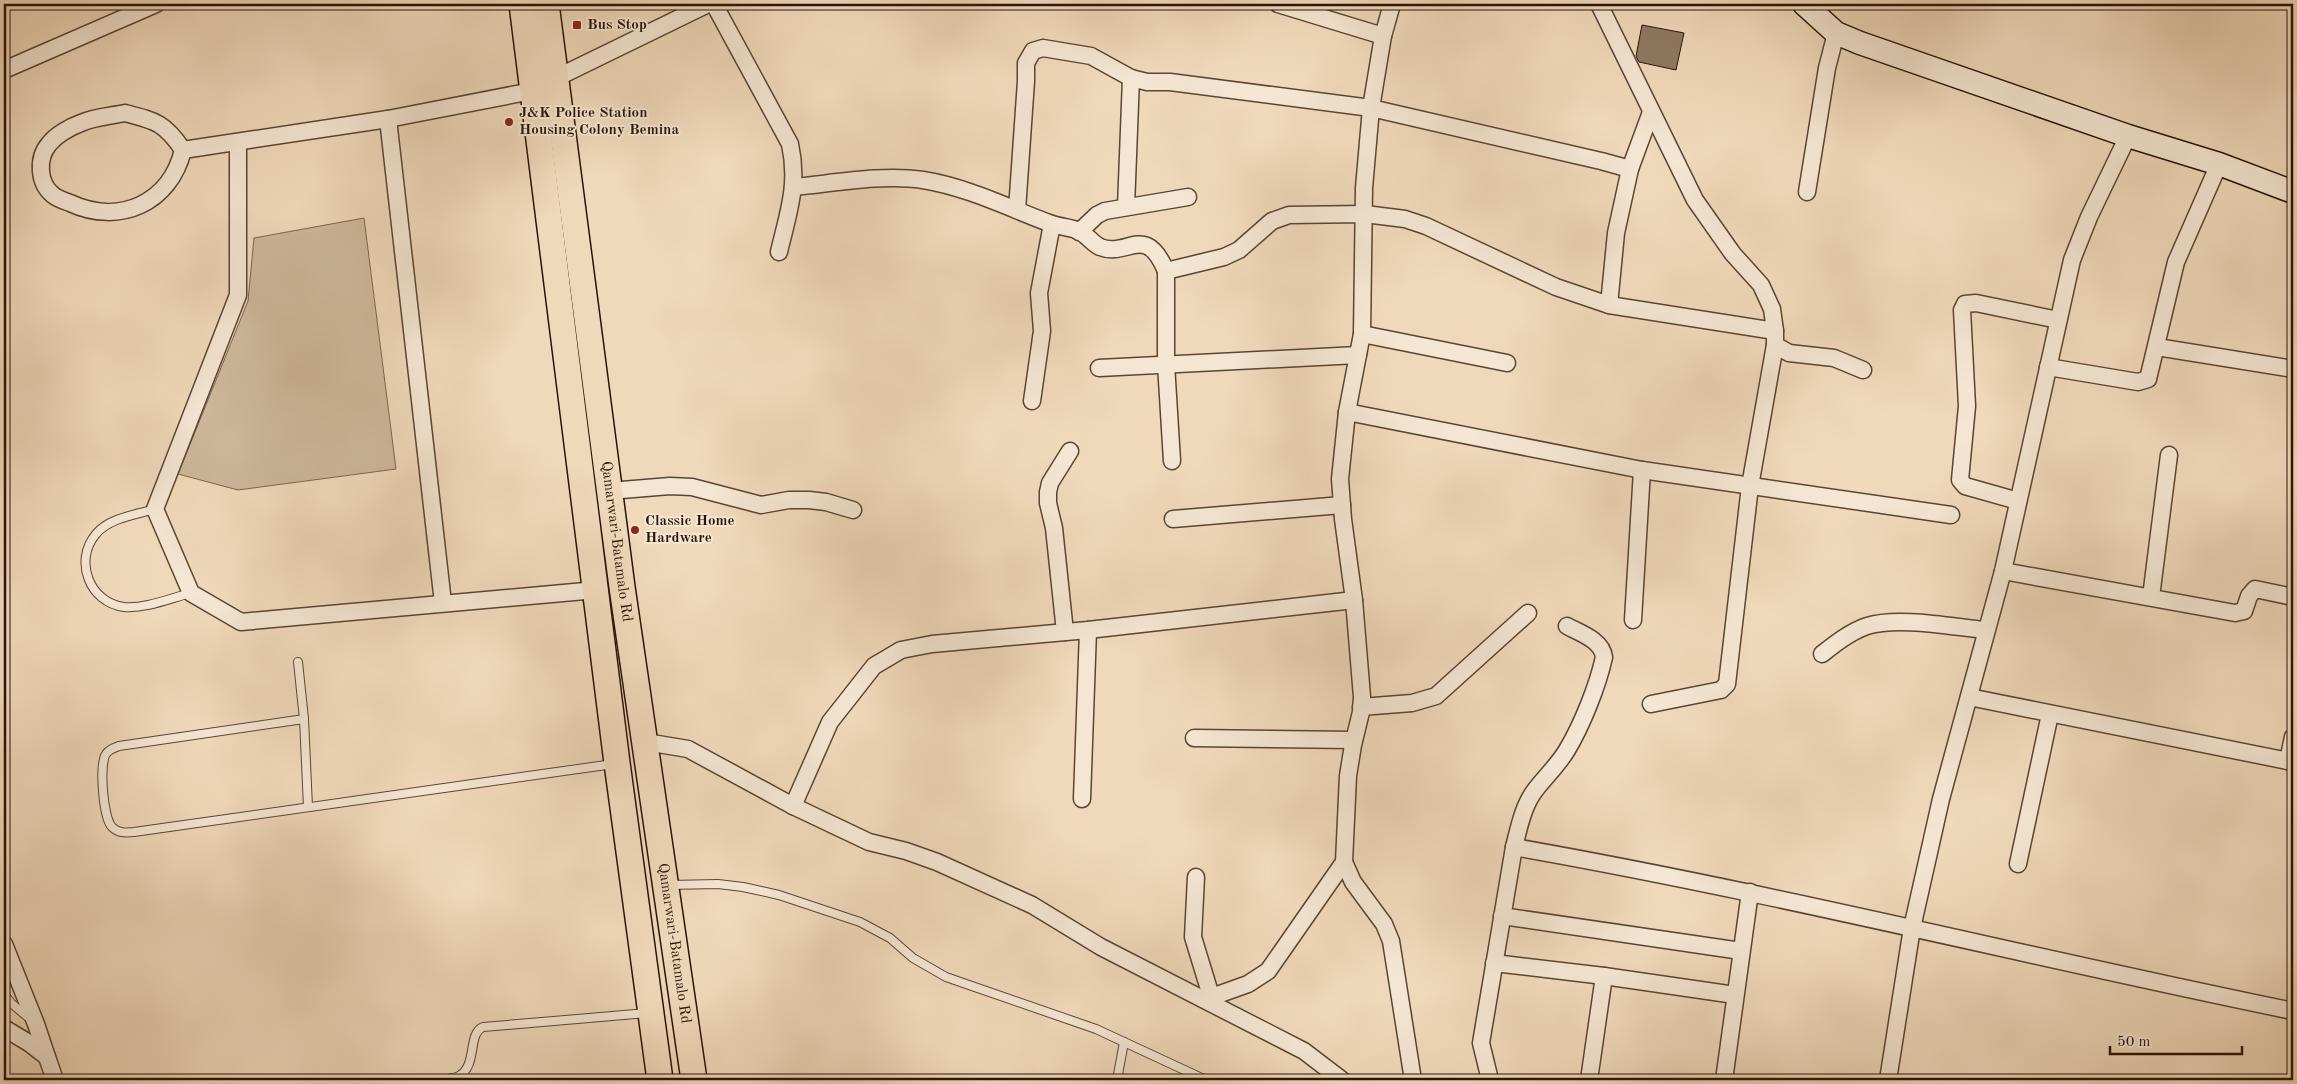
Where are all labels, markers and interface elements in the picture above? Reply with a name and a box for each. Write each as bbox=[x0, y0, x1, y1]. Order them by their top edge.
place label: Bus Stop bbox=[587, 18, 647, 33]
marker: Bus Stop bbox=[571, 19, 583, 31]
place label: J&K Police Station Housing Colony Bemina bbox=[519, 106, 679, 138]
marker: J&K Police Station Housing Colony Bemina bbox=[503, 116, 515, 128]
street label: Qamarwari-Batamalo Rd bbox=[598, 460, 635, 623]
place label: Classic Home Hardware bbox=[645, 514, 735, 546]
marker: Classic Home Hardware bbox=[629, 524, 641, 536]
street label: Qamarwari-Batamalo Rd bbox=[655, 862, 693, 1025]
scale bar bbox=[2110, 1024, 2242, 1056]
text: 50 m bbox=[2117, 1035, 2151, 1050]

